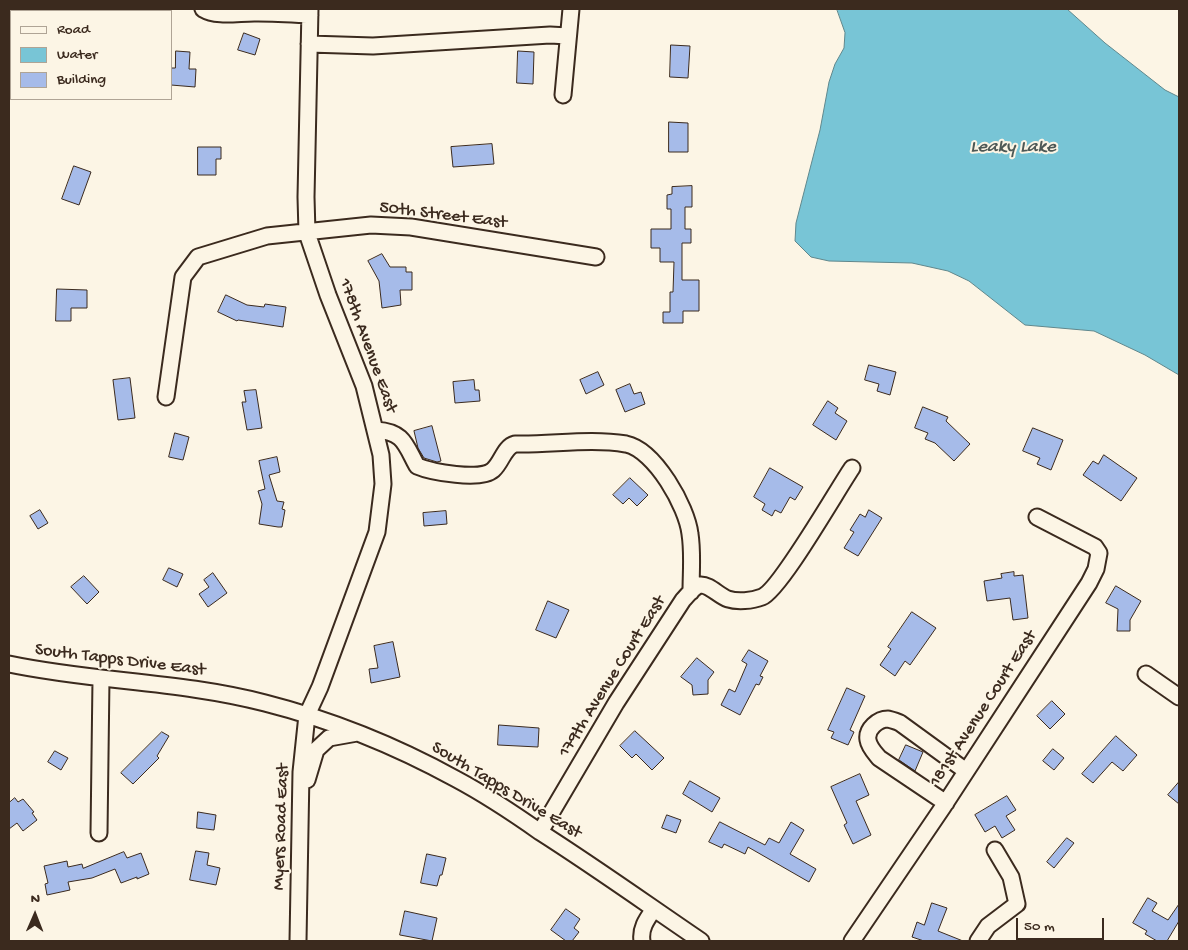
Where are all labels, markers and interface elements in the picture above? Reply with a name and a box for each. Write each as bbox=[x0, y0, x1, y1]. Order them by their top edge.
legend bbox=[10, 10, 172, 100]
text: Road bbox=[57, 21, 90, 39]
text: Water bbox=[57, 46, 97, 64]
text: Building bbox=[57, 71, 106, 89]
water label: Leaky Lake bbox=[970, 137, 1056, 159]
street label: 50th Street East bbox=[378, 197, 508, 235]
street label: 178th Avenue East bbox=[333, 276, 401, 416]
street label: 179th Avenue Court East bbox=[555, 592, 671, 762]
street label: 181st Avenue Court East bbox=[925, 627, 1043, 791]
street label: South Tapps Drive East bbox=[34, 640, 206, 682]
street label: South Tapps Drive East bbox=[427, 738, 585, 844]
street label: Myers Road East bbox=[269, 763, 295, 891]
north arrow bbox=[10, 890, 60, 940]
text: N bbox=[31, 891, 40, 908]
scale bar bbox=[1018, 908, 1106, 940]
text: 50 m bbox=[1024, 918, 1055, 936]

